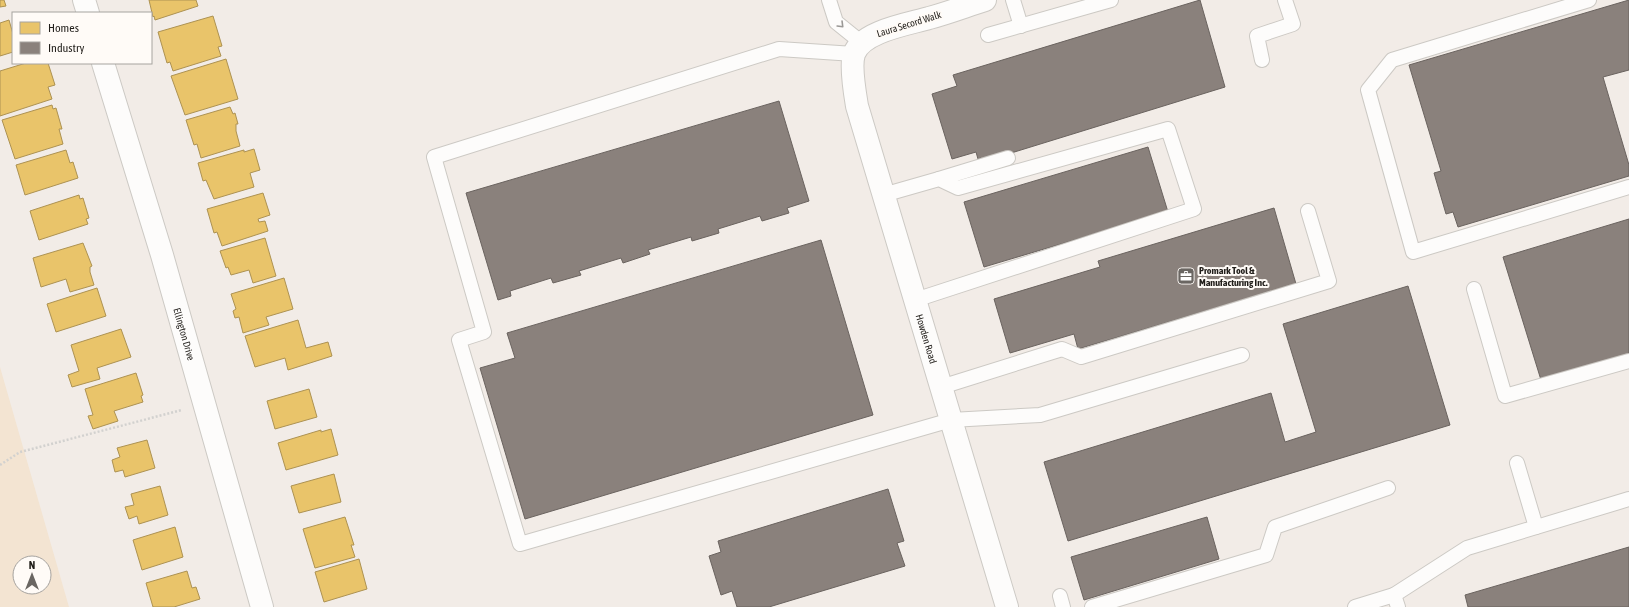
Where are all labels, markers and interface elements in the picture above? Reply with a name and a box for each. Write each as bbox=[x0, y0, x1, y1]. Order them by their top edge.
street label: Laura Secord Walk bbox=[875, 9, 943, 39]
legend bbox=[12, 12, 152, 64]
one-way arrow bbox=[836, 20, 843, 28]
text: Homes bbox=[48, 21, 79, 35]
text: Industry bbox=[48, 41, 85, 55]
place label: Promark Tool & Manufacturing Inc. bbox=[1199, 265, 1268, 288]
office icon: Promark Tool & Manufacturing Inc. bbox=[1176, 266, 1196, 286]
street label: Ellington Drive bbox=[172, 306, 197, 362]
street label: Howden Road bbox=[914, 313, 939, 365]
north arrow bbox=[12, 555, 52, 595]
text: N bbox=[29, 559, 35, 571]

